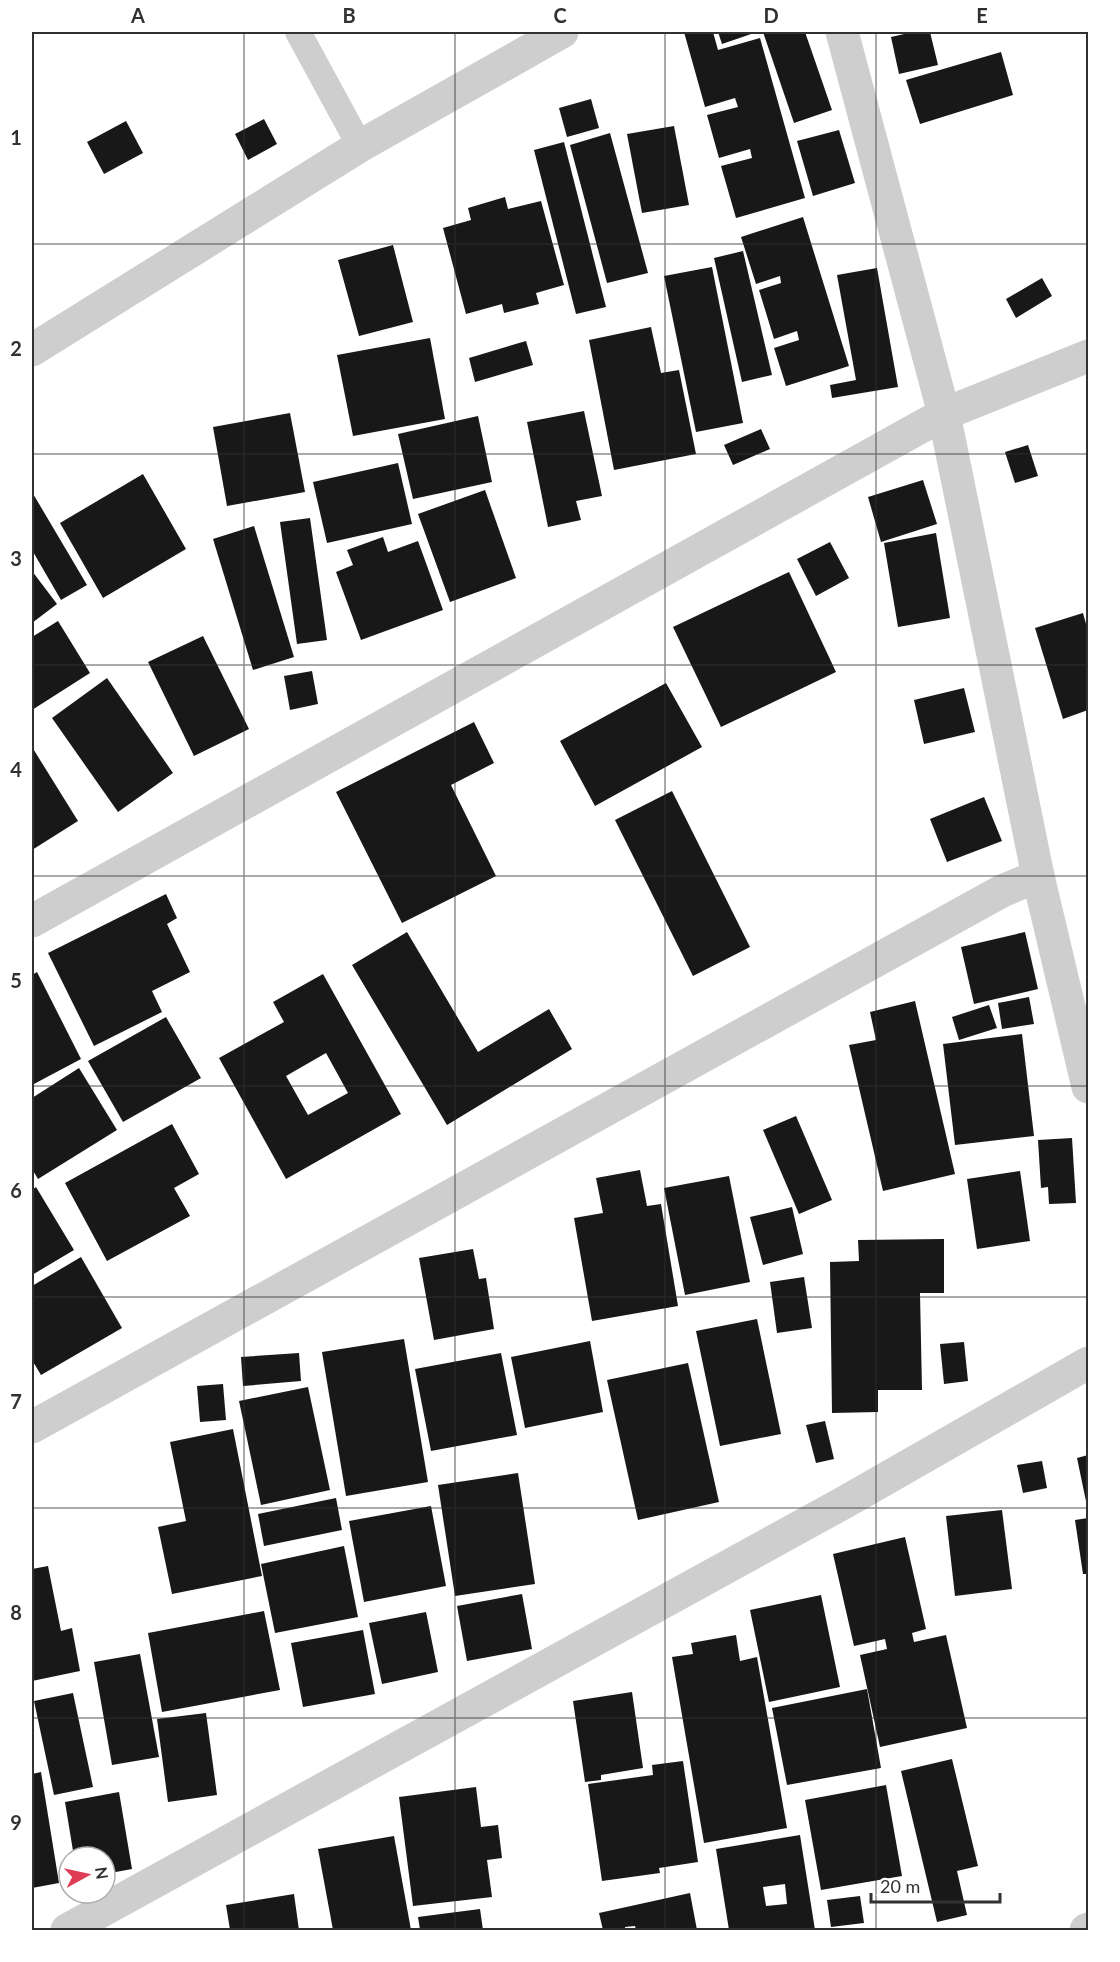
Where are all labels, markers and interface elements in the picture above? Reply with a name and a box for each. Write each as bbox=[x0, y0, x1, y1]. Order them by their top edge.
text: A bbox=[130, 3, 145, 27]
text: B bbox=[342, 3, 356, 27]
text: C bbox=[553, 3, 567, 27]
text: D bbox=[763, 3, 779, 27]
text: E bbox=[976, 3, 988, 27]
text: 1 bbox=[10, 125, 22, 149]
text: 2 bbox=[10, 336, 22, 360]
text: 3 bbox=[10, 546, 22, 570]
text: 4 bbox=[10, 757, 22, 781]
text: 5 bbox=[10, 968, 22, 992]
text: 6 bbox=[10, 1178, 22, 1202]
text: 7 bbox=[10, 1389, 22, 1413]
text: 8 bbox=[10, 1600, 22, 1624]
text: 9 bbox=[10, 1810, 22, 1834]
north arrow bbox=[57, 1845, 117, 1905]
text: N bbox=[92, 1865, 113, 1880]
scale bar bbox=[871, 1866, 1000, 1904]
text: 20 m bbox=[880, 1875, 920, 1897]

